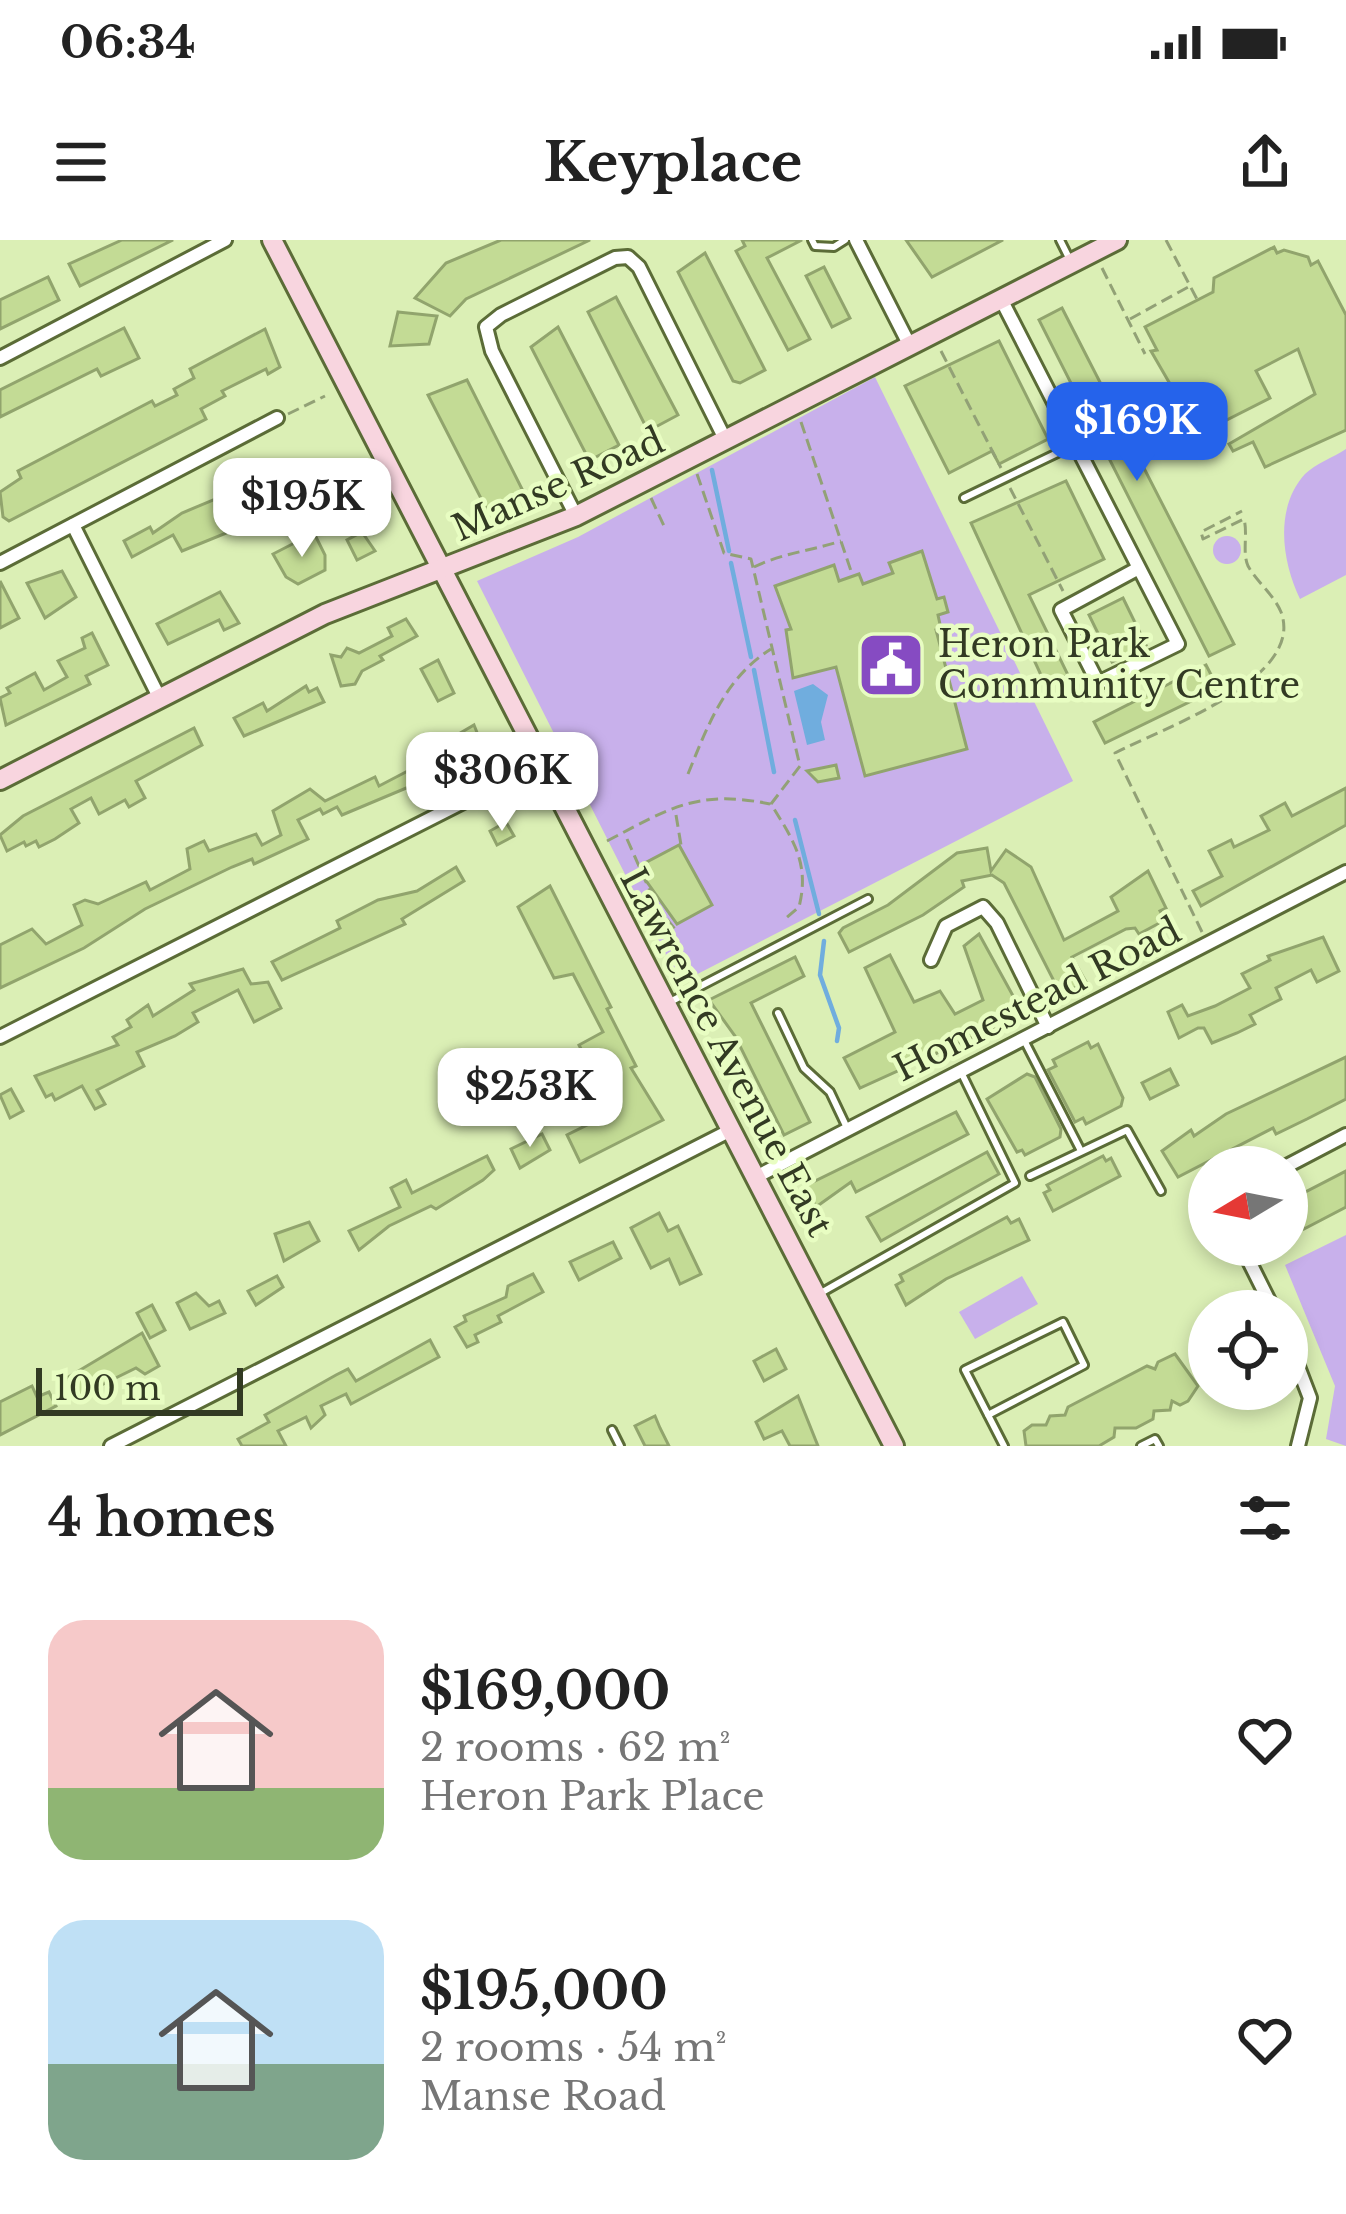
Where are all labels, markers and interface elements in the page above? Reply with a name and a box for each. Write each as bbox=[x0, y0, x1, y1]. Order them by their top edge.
text: 06:34 bbox=[60, 14, 196, 70]
icon: menu bbox=[48, 129, 114, 195]
text: Keyplace bbox=[544, 129, 802, 196]
icon: share bbox=[1232, 129, 1298, 195]
pin: $169K bbox=[1053, 382, 1221, 484]
text: $169K bbox=[1074, 396, 1200, 445]
street label: Manse Road bbox=[445, 418, 671, 551]
pin: $195K bbox=[218, 458, 386, 560]
text: $195K bbox=[240, 472, 364, 521]
place label: Heron Park Community Centre bbox=[938, 622, 1300, 708]
public building icon: Heron Park Community Centre bbox=[856, 630, 926, 700]
pin: $306K bbox=[418, 732, 586, 834]
text: $306K bbox=[433, 746, 571, 795]
street label: Lawrence Avenue East bbox=[610, 860, 843, 1244]
street label: Homestead Road bbox=[886, 908, 1188, 1091]
pin: $253K bbox=[446, 1048, 614, 1150]
text: $253K bbox=[465, 1062, 595, 1111]
north arrow bbox=[1188, 1146, 1308, 1266]
map controls bbox=[1188, 1146, 1308, 1410]
button: locate bbox=[1188, 1290, 1308, 1410]
scale bar bbox=[36, 1362, 243, 1415]
text: 100 m bbox=[54, 1368, 161, 1409]
icon: filters bbox=[1232, 1485, 1298, 1551]
text: 4 homes bbox=[48, 1487, 276, 1550]
text: $169,000 bbox=[420, 1660, 670, 1723]
icon: home bbox=[144, 1668, 288, 1812]
icon: heart bbox=[1232, 1707, 1298, 1773]
text: 2 rooms · 62 m² bbox=[420, 1723, 731, 1772]
text: Heron Park Place bbox=[420, 1772, 765, 1821]
text: $195,000 bbox=[420, 1960, 668, 2023]
icon: home bbox=[144, 1968, 288, 2112]
icon: heart bbox=[1232, 2007, 1298, 2073]
text: 2 rooms · 54 m² bbox=[420, 2023, 727, 2072]
text: Manse Road bbox=[420, 2072, 666, 2121]

